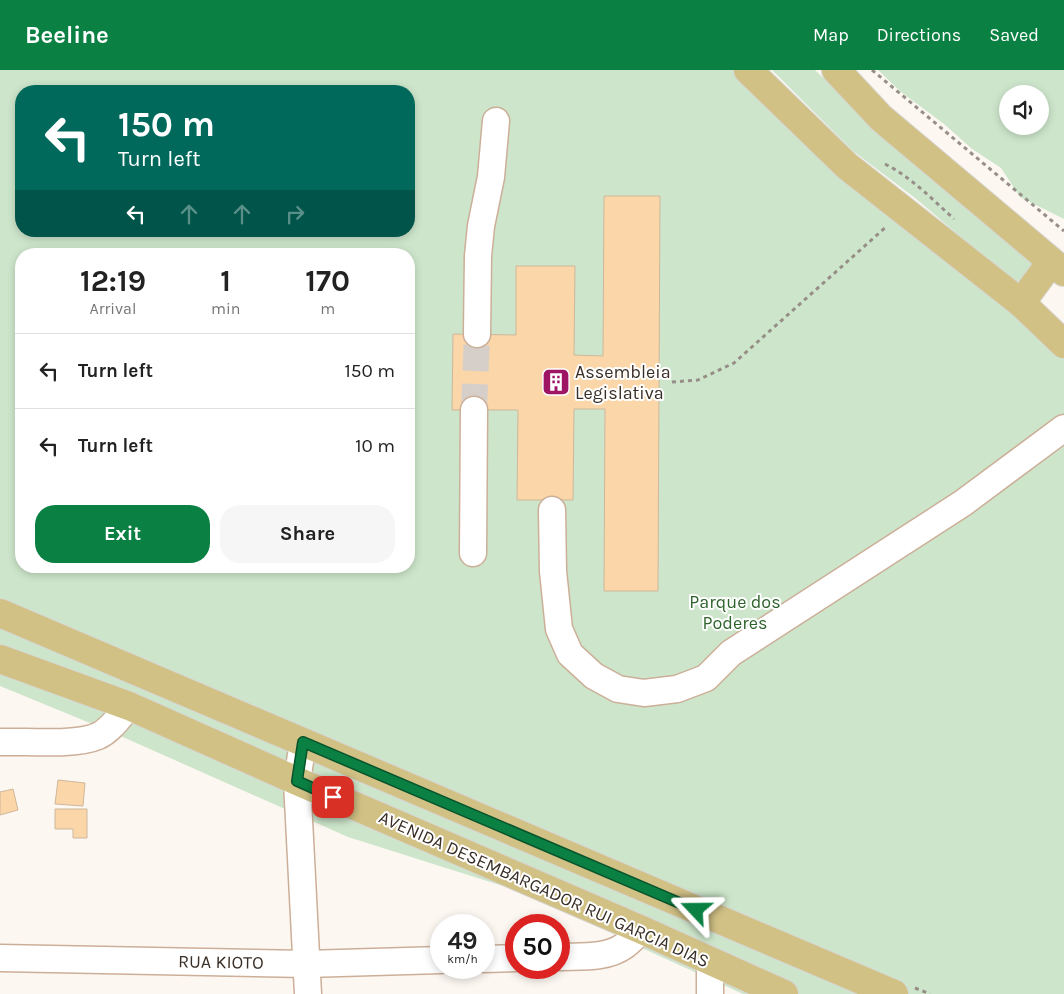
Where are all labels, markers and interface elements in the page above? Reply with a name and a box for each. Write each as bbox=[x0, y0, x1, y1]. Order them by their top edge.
text: Beeline bbox=[25, 21, 109, 49]
text: Map bbox=[813, 24, 849, 46]
text: Directions bbox=[877, 24, 961, 46]
text: Saved bbox=[989, 24, 1039, 46]
map controls bbox=[999, 85, 1049, 135]
button: sound bbox=[999, 85, 1049, 135]
text: 150 m bbox=[118, 104, 215, 145]
icon: left bbox=[35, 105, 100, 170]
text: Turn left bbox=[118, 146, 201, 172]
icon: left bbox=[122, 200, 150, 228]
icon: ahead bbox=[175, 200, 203, 228]
icon: ahead bbox=[228, 200, 256, 228]
icon: right bbox=[281, 200, 309, 228]
text: 12:19 bbox=[80, 263, 146, 299]
text: 1 bbox=[220, 263, 231, 299]
text: 170 bbox=[305, 263, 350, 299]
text: Arrival bbox=[90, 299, 136, 318]
text: min bbox=[211, 299, 240, 318]
text: m bbox=[320, 299, 335, 318]
icon: left bbox=[35, 357, 63, 385]
text: Turn left bbox=[78, 360, 153, 382]
text: 150 m bbox=[344, 360, 395, 382]
place label: Assembleia Legislativa bbox=[575, 361, 671, 404]
building icon: Assembleia Legislativa bbox=[541, 367, 571, 397]
icon: left bbox=[35, 432, 63, 460]
text: Turn left bbox=[78, 435, 153, 457]
text: 10 m bbox=[355, 435, 395, 457]
button: Exit bbox=[35, 505, 210, 563]
button: Share bbox=[220, 505, 395, 563]
park label: Parque dos Poderes bbox=[689, 591, 781, 634]
pin bbox=[312, 776, 354, 818]
icon: arrive bbox=[319, 783, 347, 811]
street label: AVENIDA DESEMBARGADOR RUI GARCIA DIAS bbox=[375, 806, 713, 972]
position arrow bbox=[669, 883, 721, 935]
speed limit sign: 50 bbox=[505, 914, 570, 979]
text: 49 bbox=[447, 926, 478, 955]
street label: RUA KIOTO bbox=[178, 950, 264, 974]
text: km/h bbox=[447, 952, 478, 966]

